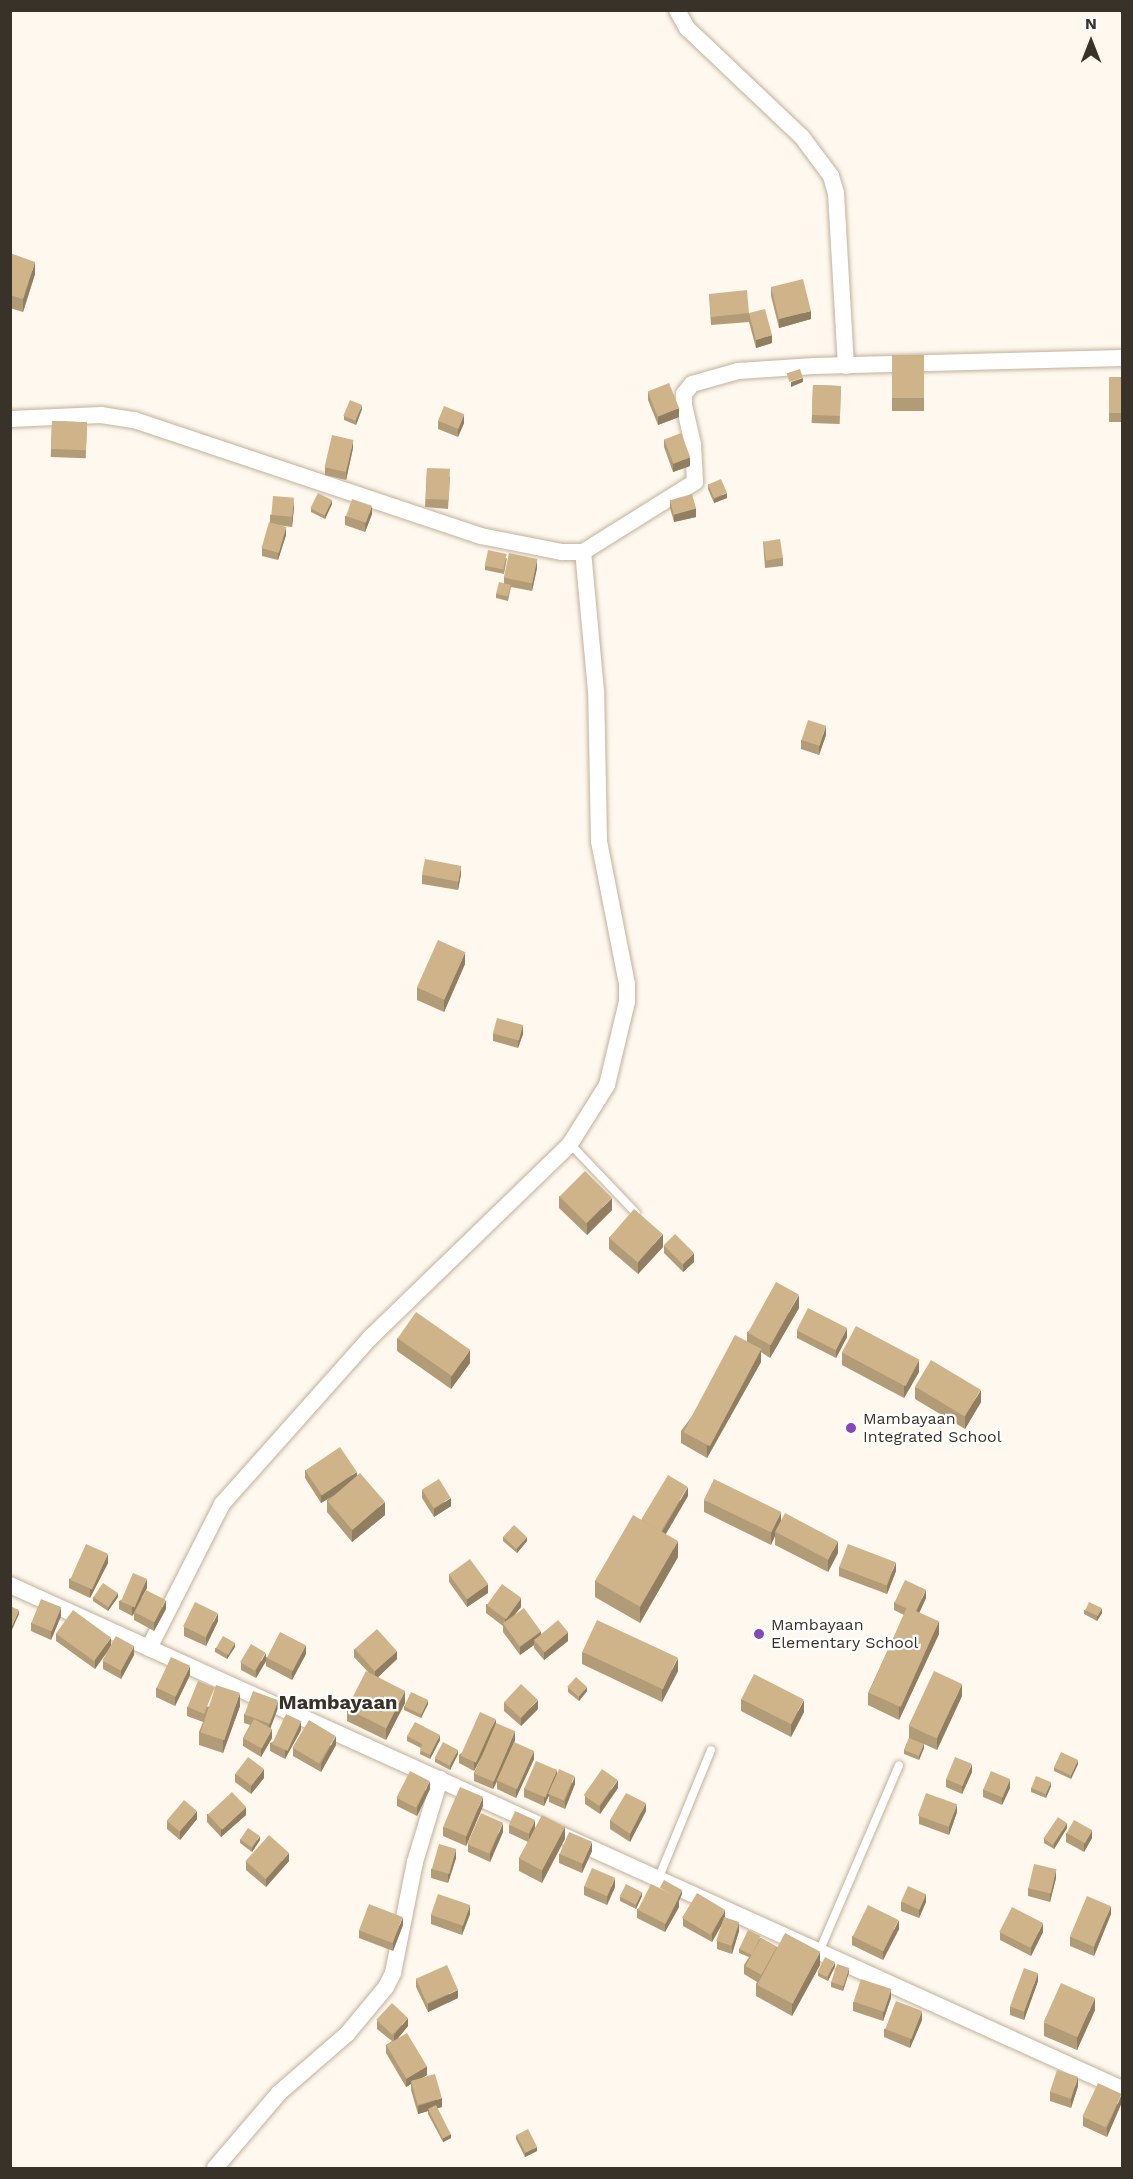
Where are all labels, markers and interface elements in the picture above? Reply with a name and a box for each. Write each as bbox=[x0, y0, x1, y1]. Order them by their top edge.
north arrow bbox=[1061, 12, 1121, 72]
text: N bbox=[1085, 14, 1097, 33]
place label: Mambayaan Integrated School bbox=[863, 1409, 1002, 1447]
marker: Mambayaan Integrated School bbox=[844, 1421, 858, 1435]
place label: Mambayaan Elementary School bbox=[771, 1615, 919, 1653]
marker: Mambayaan Elementary School bbox=[752, 1627, 766, 1641]
district label: Mambayaan bbox=[279, 1690, 397, 1714]

